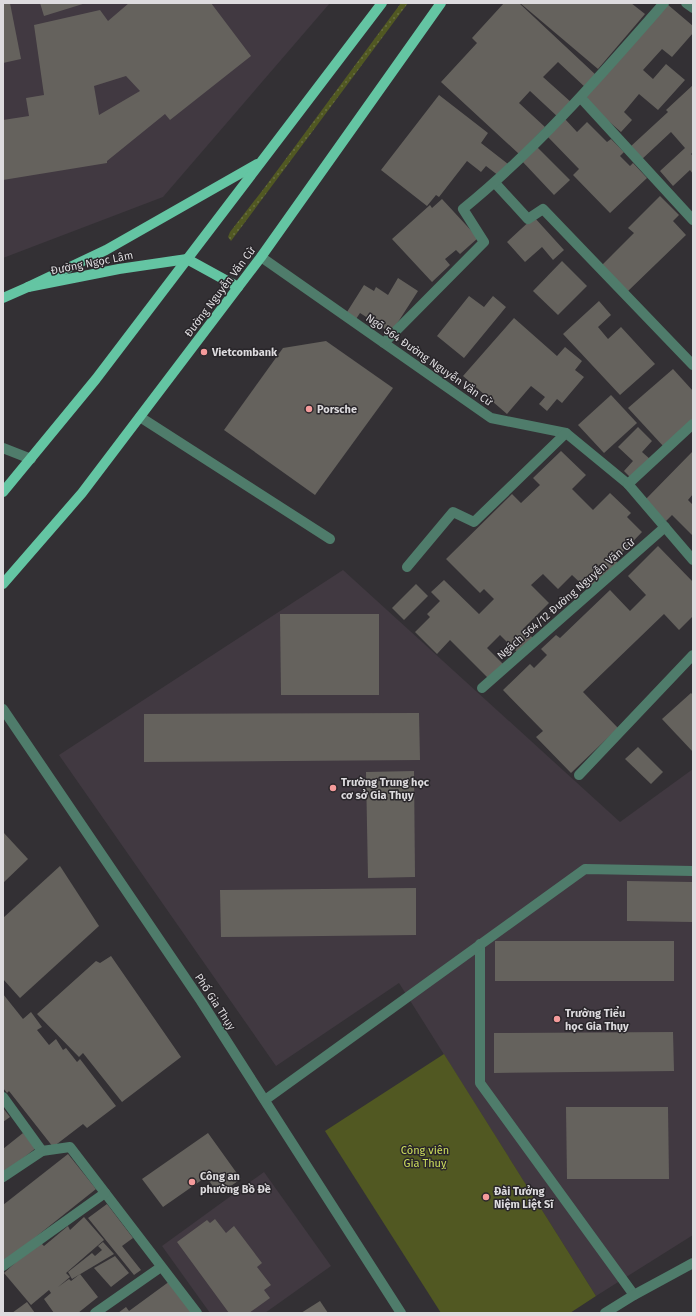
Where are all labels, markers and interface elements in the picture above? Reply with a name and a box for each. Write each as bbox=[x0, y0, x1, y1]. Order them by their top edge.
street label: Đường Nguyễn Văn Cừ bbox=[182, 244, 258, 339]
street label: Đường Ngọc Lâm bbox=[50, 249, 134, 277]
street label: Ngõ 564 Đường Nguyễn Văn Cừ bbox=[363, 311, 495, 409]
place label: Vietcombank bbox=[211, 346, 278, 359]
marker: Vietcombank bbox=[199, 347, 209, 357]
place label: Porsche bbox=[317, 403, 357, 416]
marker: Porsche bbox=[304, 404, 314, 414]
street label: Ngách 564/12 Đường Nguyễn Văn Cừ bbox=[495, 535, 638, 662]
place label: Trường Trung học cơ sở Gia Thụy bbox=[341, 776, 430, 802]
marker: Trường Trung học cơ sở Gia Thụy bbox=[328, 783, 338, 793]
street label: Phố Gia Thụy bbox=[192, 971, 238, 1033]
place label: Trường Tiểu học Gia Thụy bbox=[565, 1006, 629, 1033]
marker: Trường Tiểu học Gia Thụy bbox=[552, 1014, 562, 1024]
park label: Công viên Gia Thuỵ bbox=[401, 1144, 449, 1170]
place label: Công an phường Bồ Đề bbox=[200, 1170, 271, 1196]
marker: Công an phường Bồ Đề bbox=[187, 1177, 197, 1187]
place label: Đài Tưởng Niệm Liệt Sĩ bbox=[494, 1185, 554, 1211]
marker: Đài Tưởng Niệm Liệt Sĩ bbox=[481, 1192, 491, 1202]

